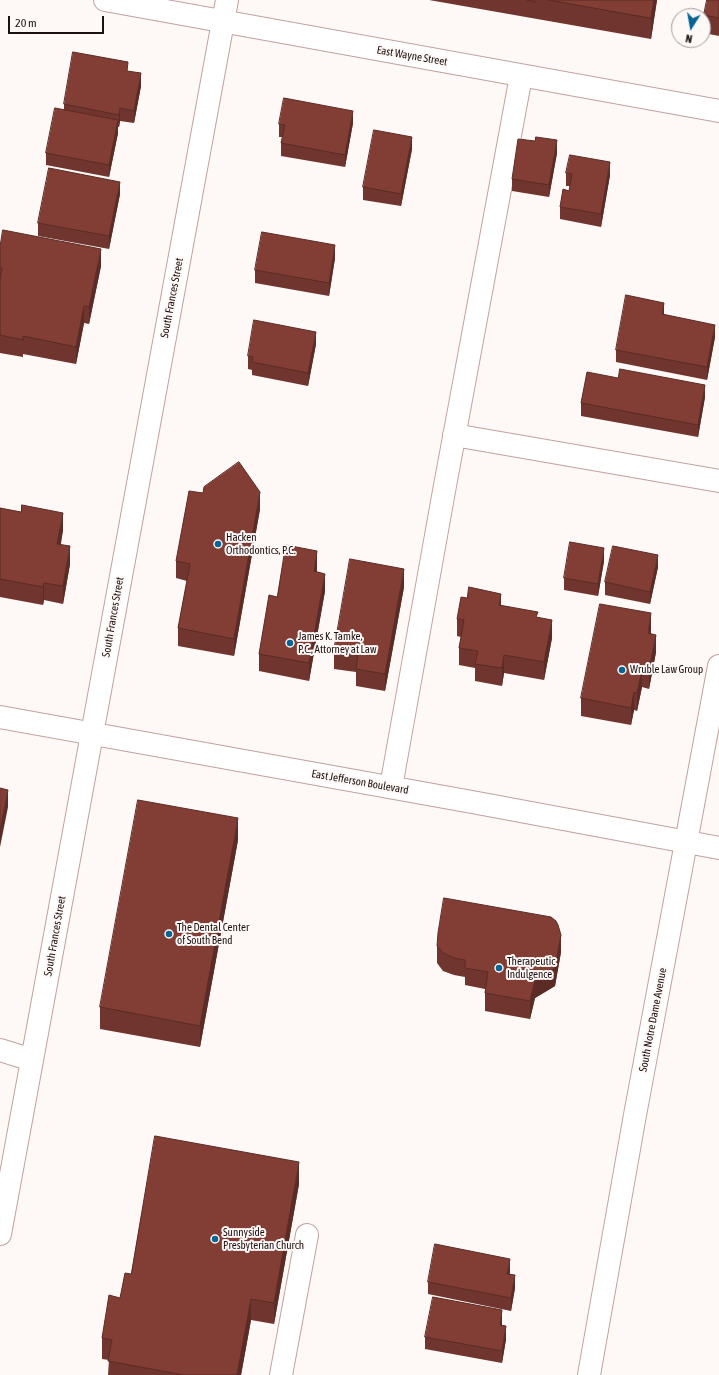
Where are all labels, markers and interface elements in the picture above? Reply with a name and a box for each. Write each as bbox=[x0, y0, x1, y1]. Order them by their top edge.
scale bar bbox=[10, 8, 106, 34]
north arrow bbox=[671, 8, 711, 48]
text: 20 m bbox=[15, 16, 37, 30]
text: N bbox=[685, 32, 693, 45]
street label: East Wayne Street bbox=[376, 43, 448, 69]
street label: South Frances Street bbox=[158, 257, 186, 339]
place label: Hacken Orthodontics, P.C. bbox=[226, 531, 295, 557]
marker: Hacken Orthodontics, P.C. bbox=[213, 539, 223, 549]
street label: South Frances Street bbox=[99, 576, 127, 658]
place label: James K. Tamke, P.C., Attorney at Law bbox=[298, 630, 377, 656]
marker: James K. Tamke, P.C., Attorney at Law bbox=[285, 638, 295, 648]
place label: Wruble Law Group bbox=[630, 663, 703, 677]
marker: Wruble Law Group bbox=[617, 665, 627, 675]
street label: East Jefferson Boulevard bbox=[310, 767, 410, 797]
street label: South Frances Street bbox=[41, 895, 69, 977]
place label: The Dental Center of South Bend bbox=[177, 921, 249, 947]
marker: The Dental Center of South Bend bbox=[164, 929, 174, 939]
place label: Therapeutic Indulgence bbox=[507, 955, 555, 981]
marker: Therapeutic Indulgence bbox=[494, 963, 504, 973]
street label: South Notre Dame Avenue bbox=[636, 967, 670, 1073]
place label: Sunnyside Presbyterian Church bbox=[223, 1226, 304, 1252]
marker: Sunnyside Presbyterian Church bbox=[210, 1234, 220, 1244]

